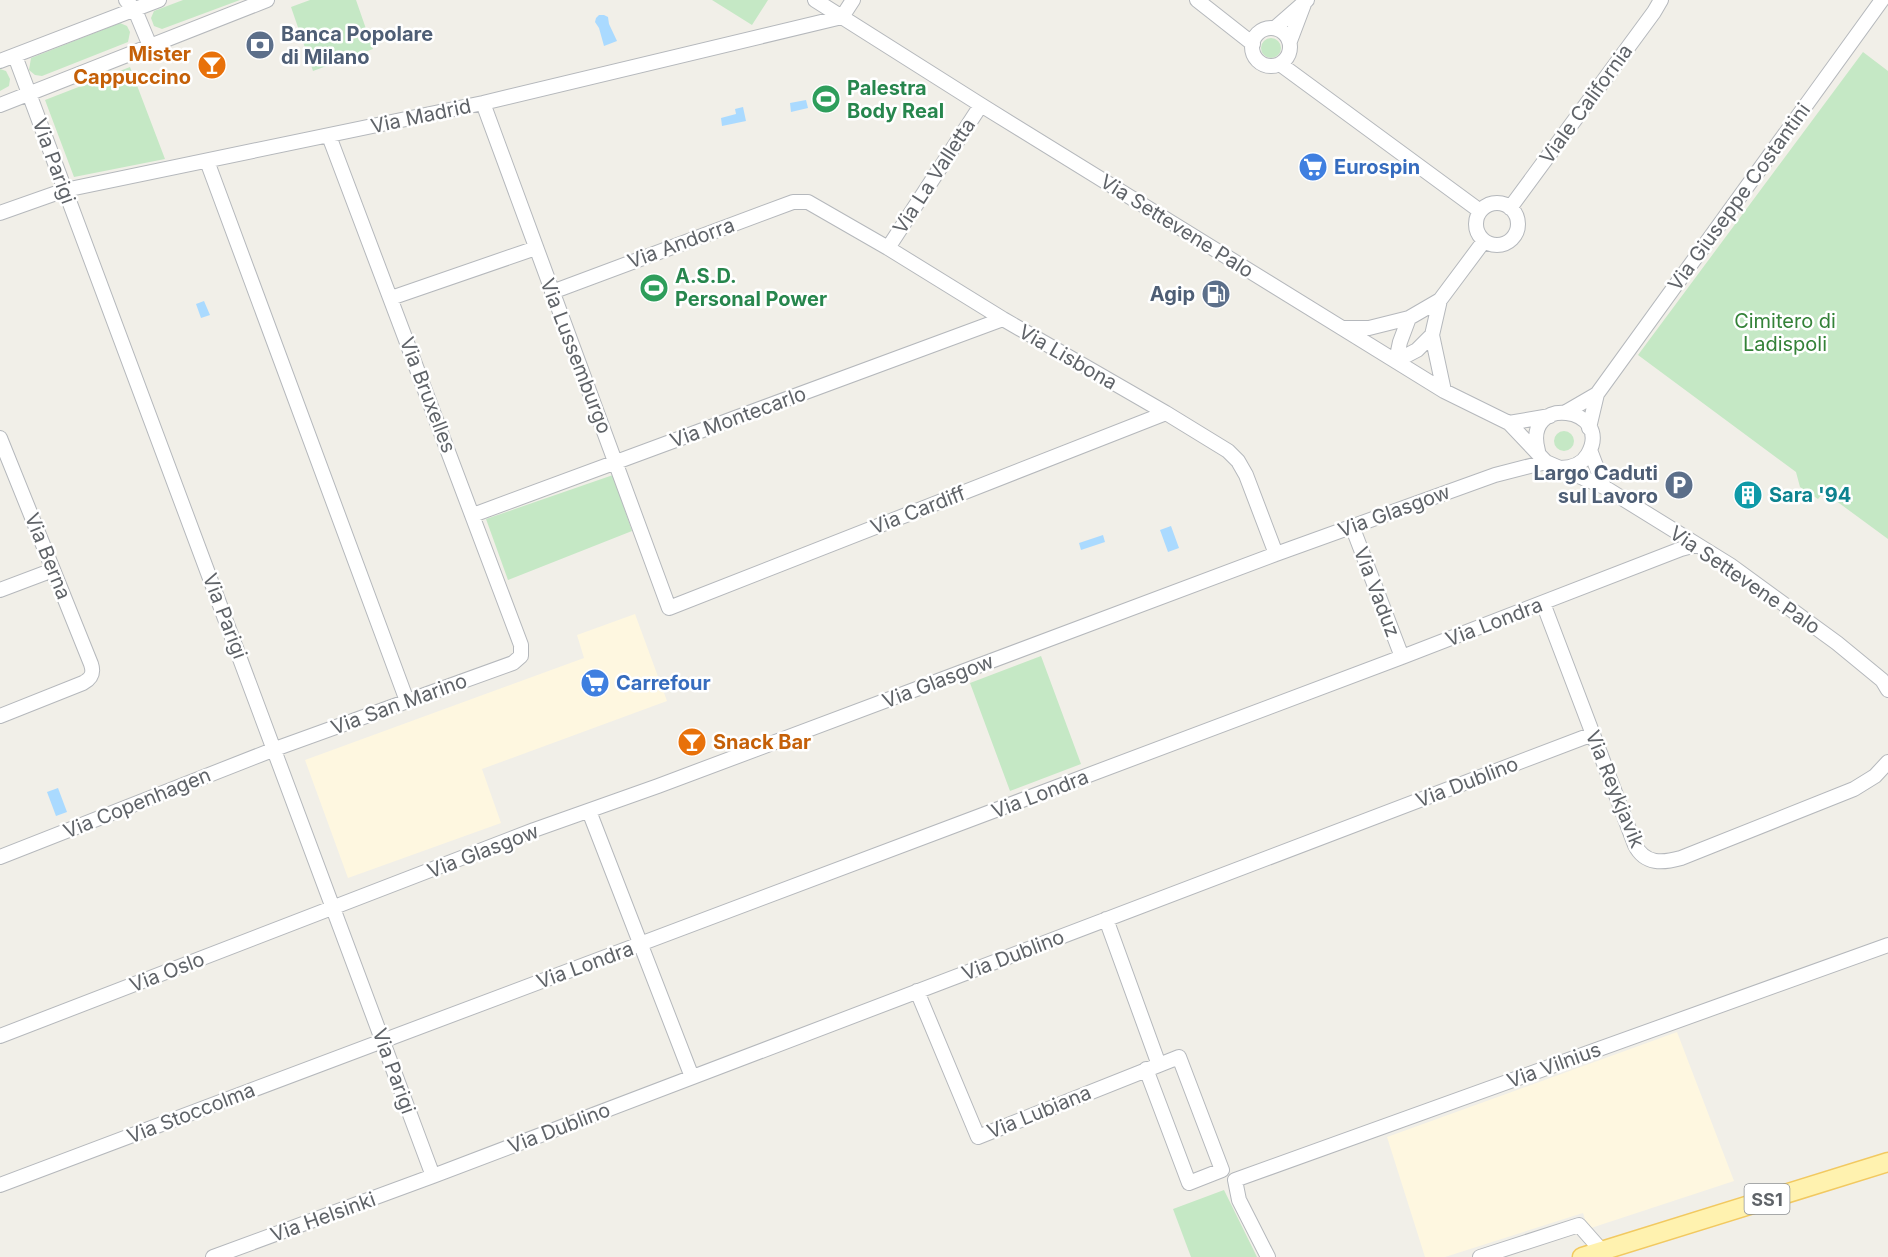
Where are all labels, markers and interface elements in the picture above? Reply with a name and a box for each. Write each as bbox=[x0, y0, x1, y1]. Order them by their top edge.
place label: Banca Popolare di Milano bbox=[281, 22, 433, 69]
bank icon: Banca Popolare di Milano bbox=[244, 29, 276, 61]
street label: Viale California bbox=[1535, 39, 1637, 169]
place label: Mister Cappuccino bbox=[73, 42, 191, 89]
bar icon: Mister Cappuccino bbox=[196, 49, 228, 81]
place label: Palestra Body Real bbox=[847, 76, 944, 123]
sports icon: Palestra Body Real bbox=[810, 83, 842, 115]
street label: Via Madrid bbox=[369, 94, 473, 138]
street label: Via Giuseppe Costantini bbox=[1663, 99, 1815, 295]
street label: Via La Valletta bbox=[888, 114, 980, 238]
street label: Via Parigi bbox=[27, 115, 81, 207]
supermarket icon: Eurospin bbox=[1297, 151, 1329, 183]
place label: Eurospin bbox=[1334, 155, 1420, 179]
street label: Via Settevene Palo bbox=[1096, 169, 1258, 283]
street label: Via Andorra bbox=[624, 213, 738, 273]
place label: A.S.D. Personal Power bbox=[675, 264, 827, 311]
sports icon: A.S.D. Personal Power bbox=[638, 272, 670, 304]
street label: Via Lussemburgo bbox=[535, 275, 617, 437]
fuel station icon: Agip bbox=[1200, 278, 1232, 310]
place label: Agip bbox=[1150, 282, 1195, 306]
park label: Cimitero di Ladispoli bbox=[1734, 309, 1836, 356]
street label: Via Lisbona bbox=[1015, 319, 1121, 395]
street label: Via Bruxelles bbox=[395, 334, 461, 456]
street label: Via Montecarlo bbox=[667, 381, 809, 453]
place label: Largo Caduti sul Lavoro bbox=[1534, 461, 1658, 508]
parking icon: Largo Caduti sul Lavoro bbox=[1663, 469, 1695, 501]
building icon: Sara '94 bbox=[1732, 479, 1764, 511]
street label: Via Glasgow bbox=[1335, 480, 1453, 542]
street label: Via Cardiff bbox=[867, 481, 969, 539]
place label: Sara '94 bbox=[1769, 483, 1851, 507]
street label: Via Berna bbox=[20, 509, 76, 603]
street label: Via Settevene Palo bbox=[1665, 521, 1825, 639]
street label: Via Vaduz bbox=[1349, 544, 1405, 640]
street label: Via Parigi bbox=[198, 570, 252, 662]
street label: Via Londra bbox=[1442, 593, 1546, 651]
street label: Via Glasgow bbox=[879, 649, 997, 713]
supermarket icon: Carrefour bbox=[579, 667, 611, 699]
street label: Via San Marino bbox=[328, 668, 470, 740]
place label: Carrefour bbox=[616, 671, 711, 695]
bar icon: Snack Bar bbox=[676, 726, 708, 758]
street label: Via Reykjavik bbox=[1581, 727, 1649, 851]
place label: Snack Bar bbox=[713, 730, 811, 754]
street label: Via Dublino bbox=[1413, 752, 1521, 812]
street label: Via Copenhagen bbox=[60, 763, 214, 843]
street label: Via Londra bbox=[988, 765, 1092, 823]
street label: Via Glasgow bbox=[424, 819, 542, 883]
street label: Via Dublino bbox=[959, 925, 1067, 985]
street label: Via Londra bbox=[533, 936, 637, 994]
street label: Via Oslo bbox=[126, 947, 208, 997]
street label: Via Parigi bbox=[367, 1025, 421, 1117]
street label: Via Vilnius bbox=[1504, 1037, 1604, 1093]
street label: Via Stoccolma bbox=[124, 1078, 258, 1148]
street label: Via Lubiana bbox=[984, 1080, 1094, 1144]
street label: Via Dublino bbox=[505, 1098, 613, 1158]
road number: SS1 bbox=[1744, 1184, 1790, 1214]
street label: Via Helsinki bbox=[267, 1187, 379, 1247]

